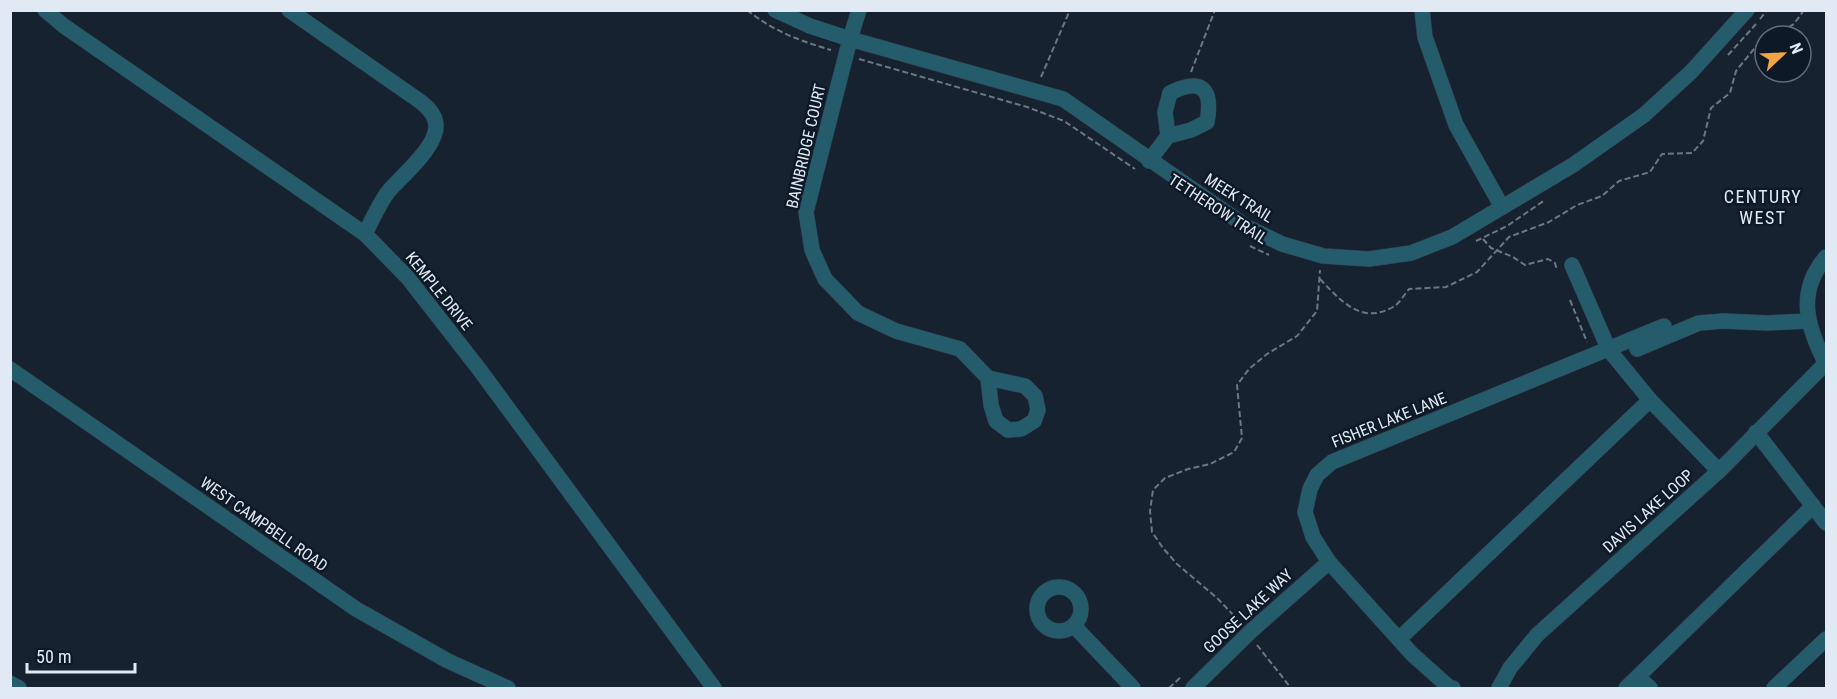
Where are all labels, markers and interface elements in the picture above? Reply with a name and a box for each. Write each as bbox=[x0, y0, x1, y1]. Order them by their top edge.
north arrow bbox=[1753, 24, 1813, 84]
text: N bbox=[1786, 40, 1807, 57]
street label: BAINBRIDGE COURT bbox=[782, 82, 830, 210]
street label: MEEK TRAIL bbox=[1201, 169, 1277, 227]
street label: TETHEROW TRAIL bbox=[1165, 170, 1271, 248]
district label: CENTURY WEST bbox=[1724, 186, 1802, 228]
street label: KEMPLE DRIVE bbox=[402, 248, 476, 334]
street label: FISHER LAKE LANE bbox=[1329, 388, 1449, 452]
street label: DAVIS LAKE LOOP bbox=[1599, 465, 1697, 557]
street label: WEST CAMPBELL ROAD bbox=[197, 473, 331, 575]
street label: GOOSE LAKE WAY bbox=[1200, 565, 1297, 657]
scale bar bbox=[27, 636, 135, 674]
text: 50 m bbox=[36, 646, 71, 667]

